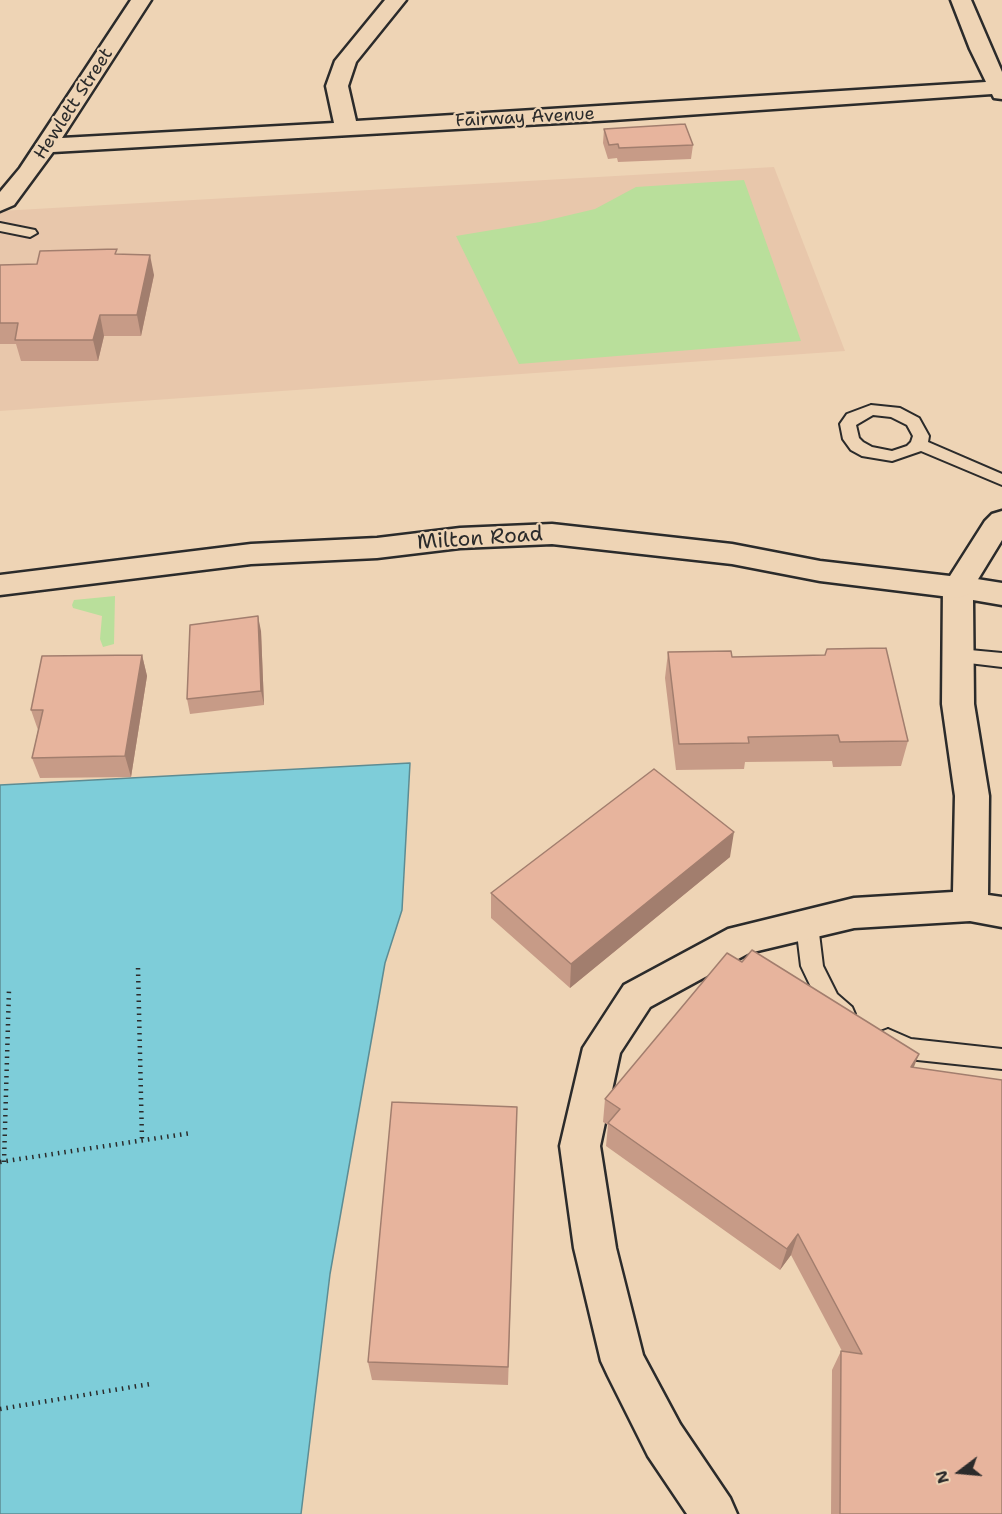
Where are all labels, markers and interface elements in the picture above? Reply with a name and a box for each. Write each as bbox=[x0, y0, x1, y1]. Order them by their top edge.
street label: Hewlett Street bbox=[30, 44, 118, 164]
street label: Fairway Avenue bbox=[455, 104, 595, 132]
street label: Milton Road bbox=[416, 522, 544, 556]
north arrow bbox=[930, 1442, 990, 1502]
text: N bbox=[930, 1468, 954, 1486]

